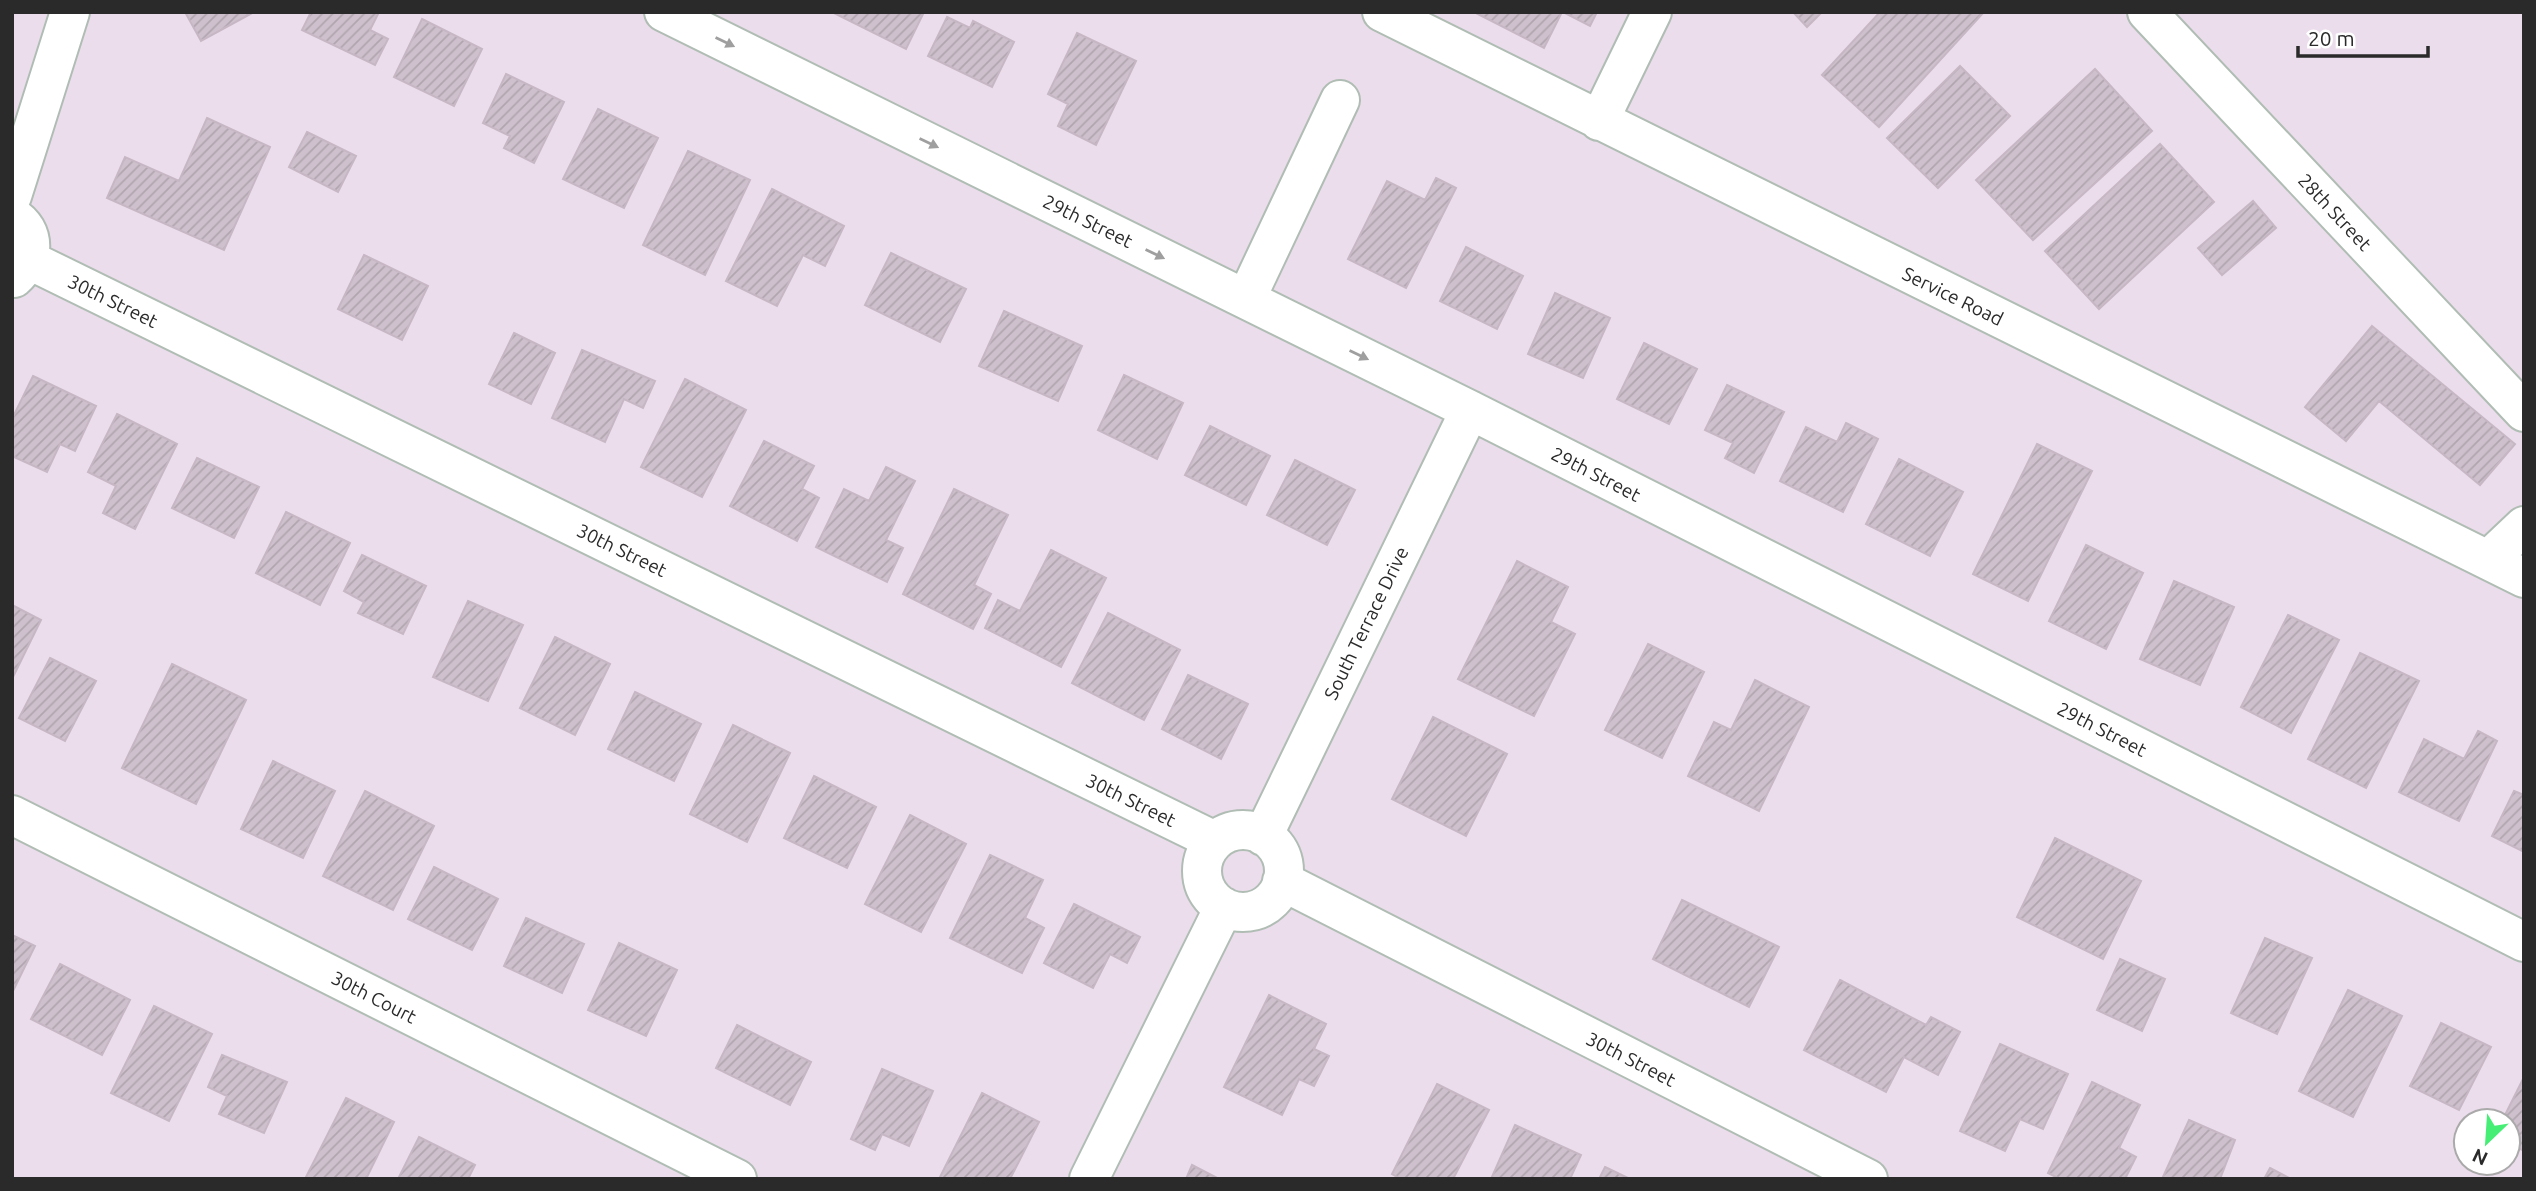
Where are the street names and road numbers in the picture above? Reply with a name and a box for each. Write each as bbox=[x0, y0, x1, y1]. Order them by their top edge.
street label: 28th Street bbox=[2294, 169, 2377, 255]
street label: 29th Street bbox=[1040, 190, 1137, 252]
street label: Service Road bbox=[1899, 262, 2007, 330]
street label: 30th Street bbox=[65, 270, 162, 332]
street label: 29th Street bbox=[1548, 442, 1645, 506]
street label: 30th Street bbox=[574, 519, 671, 581]
street label: South Terrace Drive bbox=[1319, 543, 1413, 703]
street label: 29th Street bbox=[2054, 697, 2151, 761]
street label: 30th Street bbox=[1083, 769, 1180, 831]
street label: 30th Court bbox=[328, 966, 421, 1028]
street label: 30th Street bbox=[1583, 1027, 1680, 1091]

